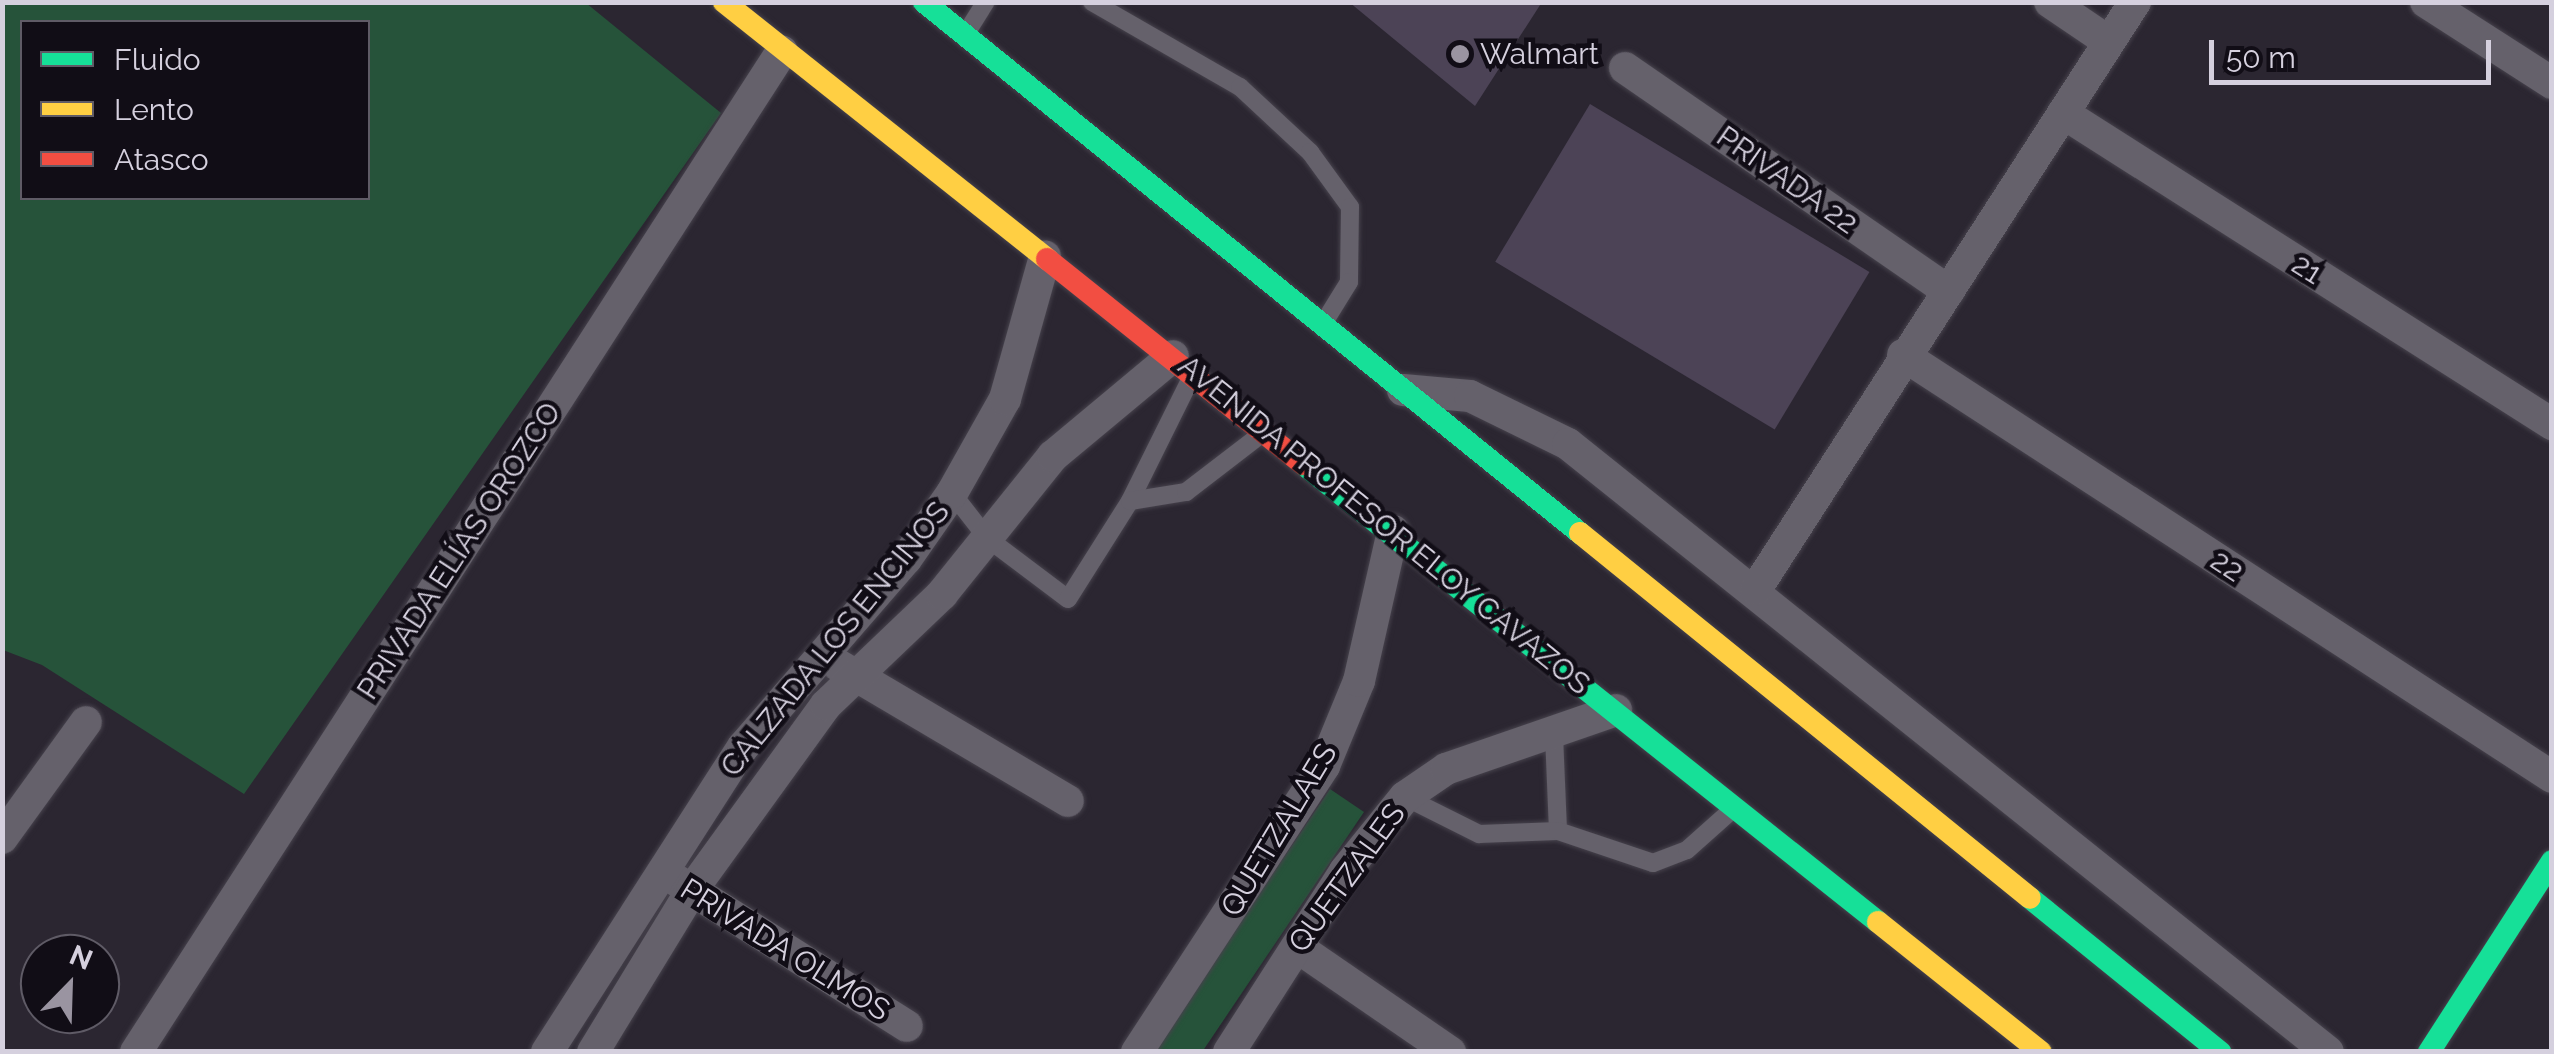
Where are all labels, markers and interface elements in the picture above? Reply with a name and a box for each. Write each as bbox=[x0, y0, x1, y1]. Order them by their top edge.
legend bbox=[20, 20, 370, 200]
scale bar bbox=[2214, 20, 2496, 82]
place label: Walmart bbox=[1480, 36, 1599, 72]
text: 50 m bbox=[2226, 40, 2296, 75]
text: Fluido bbox=[114, 42, 201, 77]
marker: Walmart bbox=[1449, 43, 1471, 65]
text: Lento bbox=[114, 92, 194, 127]
street label: PRIVADA 22 bbox=[1709, 118, 1865, 242]
text: Atasco bbox=[114, 142, 209, 177]
street label: 21 bbox=[2285, 246, 2329, 292]
street label: AVENIDA PROFESOR ELOY CAVAZOS bbox=[1170, 347, 1598, 703]
street label: PRIVADA ELÍAS OROZCO bbox=[349, 395, 569, 707]
street label: CALZADA LOS ENCINOS bbox=[713, 494, 957, 784]
street label: 22 bbox=[2204, 542, 2250, 590]
street label: QUETZALAES bbox=[1213, 737, 1345, 923]
street label: QUETZALES bbox=[1281, 797, 1413, 959]
street label: PRIVADA OLMOS bbox=[674, 871, 896, 1029]
north arrow bbox=[20, 934, 120, 1034]
text: N bbox=[65, 938, 97, 977]

